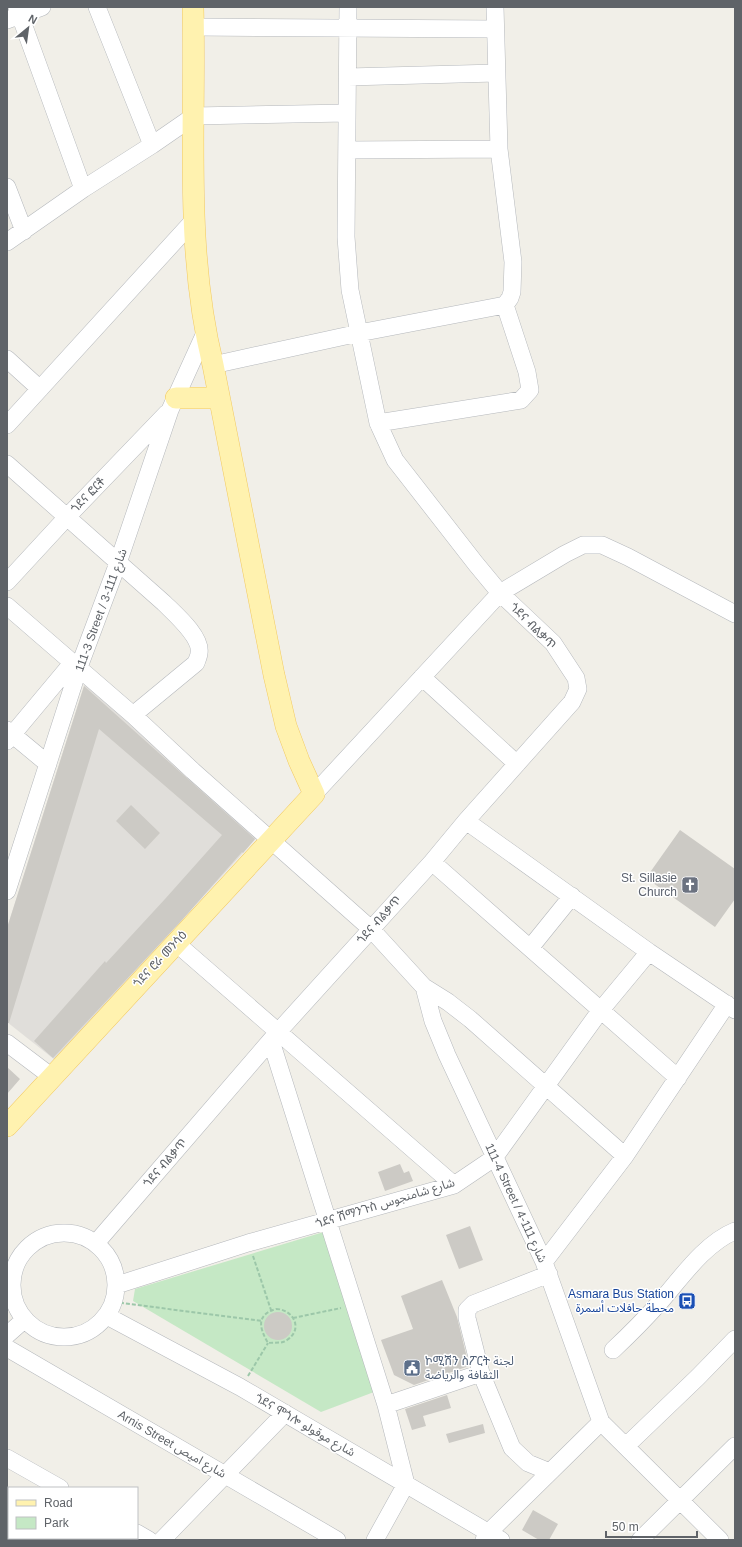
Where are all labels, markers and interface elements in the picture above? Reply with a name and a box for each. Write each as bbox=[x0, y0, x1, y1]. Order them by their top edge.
north arrow bbox=[8, 8, 48, 48]
text: N bbox=[26, 12, 39, 26]
street label: ጎደና ፎርቶ bbox=[68, 474, 109, 515]
street label: 111-3 Street / شارع 111-3 bbox=[72, 547, 132, 674]
street label: ጎደና ብልቃጥ bbox=[507, 600, 559, 652]
place label: St. Sillasie Church bbox=[621, 871, 677, 899]
church icon: St. Sillasie Church bbox=[680, 875, 700, 895]
street label: ጎደና ብልቃጥ bbox=[354, 893, 404, 947]
street label: ጎደና ሮራ መንሳዕ bbox=[130, 928, 190, 990]
street label: ጎደና ብልቃጥ bbox=[140, 1136, 190, 1190]
street label: 111-4 Street / شارع 111-4 bbox=[480, 1141, 550, 1266]
street label: ጎደና ሽማንጉስ شارع شامنجوس bbox=[314, 1175, 457, 1233]
place label: Asmara Bus Station محطة حافلات أسمرة bbox=[568, 1287, 674, 1315]
bus stop icon: Asmara Bus Station محطة حافلات أسمرة bbox=[677, 1291, 697, 1311]
place label: ኮሚሽን ስፖርት لجنة الثقافة والرياضة bbox=[425, 1354, 514, 1382]
public building icon: ኮሚሽን ስፖርት لجنة الثقافة والرياضة bbox=[402, 1358, 422, 1378]
street label: ጎደና ሞጎሎ شارع موقولو bbox=[251, 1391, 358, 1461]
street label: Arnis Street شارع اميص bbox=[114, 1407, 229, 1482]
legend bbox=[8, 1487, 138, 1539]
text: Road bbox=[44, 1496, 73, 1510]
scale bar bbox=[606, 1513, 697, 1539]
text: Park bbox=[44, 1516, 70, 1530]
text: 50 m bbox=[612, 1520, 639, 1534]

